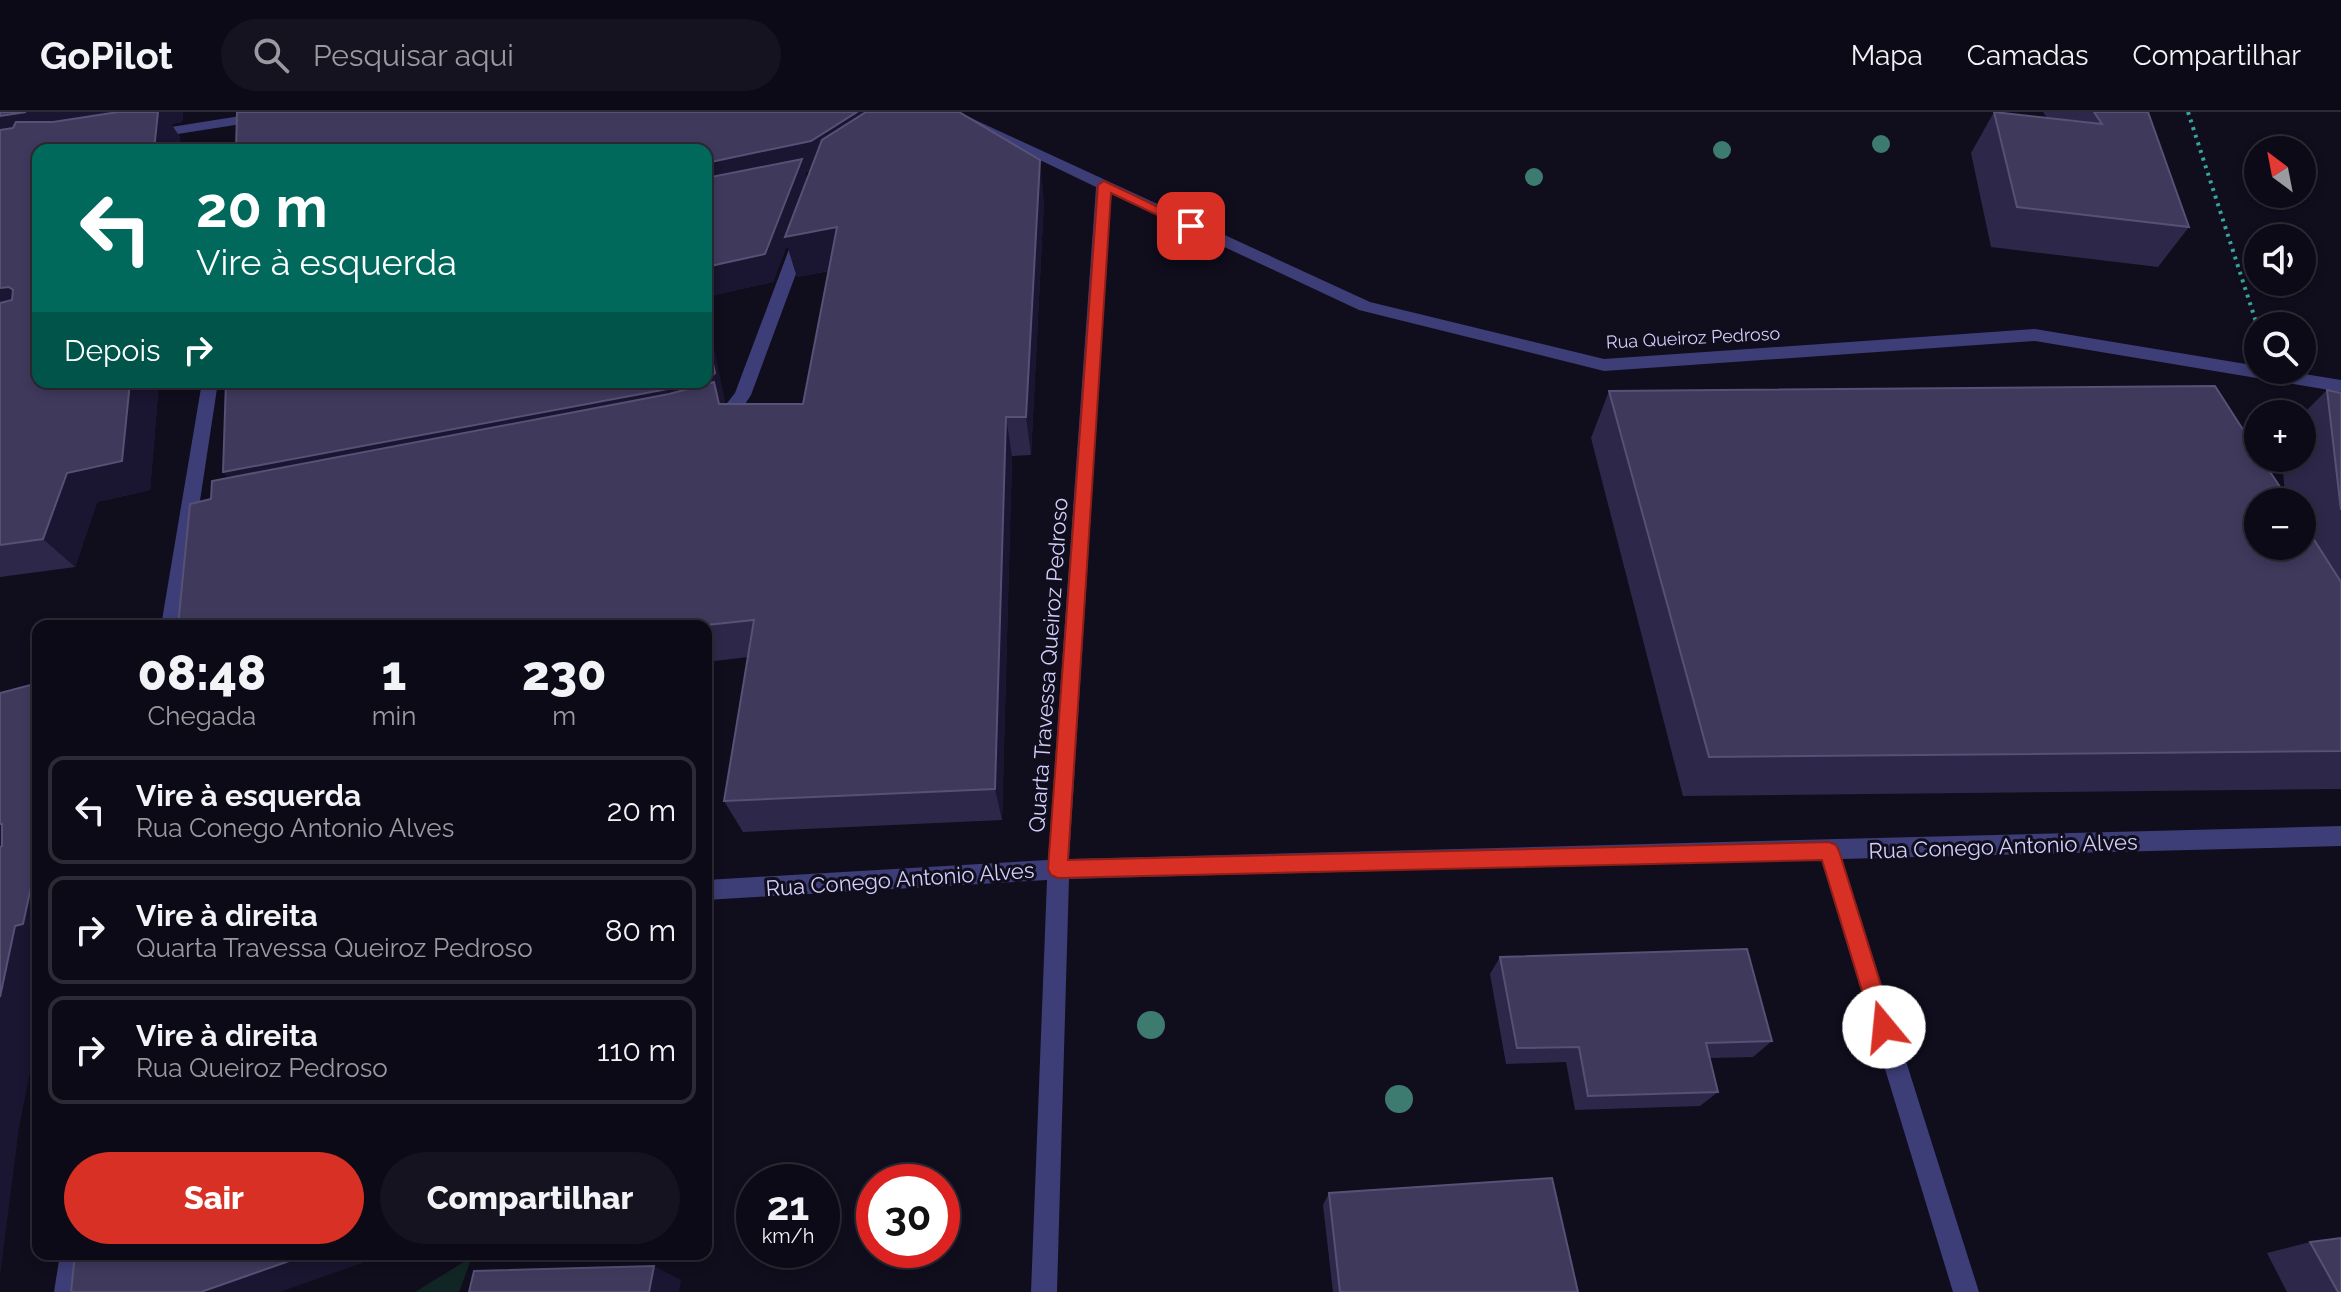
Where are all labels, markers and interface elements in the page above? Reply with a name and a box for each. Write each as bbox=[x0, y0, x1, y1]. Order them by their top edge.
search box bbox=[221, 19, 781, 91]
text: GoPilot bbox=[40, 33, 173, 78]
icon: search bbox=[249, 33, 293, 77]
text: Pesquisar aqui bbox=[313, 38, 514, 73]
text: Mapa bbox=[1851, 39, 1923, 72]
text: Camadas bbox=[1967, 39, 2089, 72]
text: Compartilhar bbox=[2133, 39, 2301, 72]
north arrow bbox=[2244, 136, 2316, 208]
map controls bbox=[2244, 136, 2316, 560]
text: 20 m bbox=[196, 174, 328, 240]
icon: left bbox=[64, 176, 168, 280]
pin bbox=[1157, 192, 1225, 260]
icon: arrive bbox=[1169, 204, 1213, 248]
button: sound bbox=[2244, 224, 2316, 296]
text: Vire à esquerda bbox=[196, 241, 457, 283]
button: search bbox=[2244, 312, 2316, 384]
street label: Rua Queiroz Pedroso bbox=[1605, 322, 1781, 353]
icon: right bbox=[176, 328, 220, 372]
text: Depois bbox=[64, 333, 160, 368]
button: + bbox=[2244, 400, 2316, 472]
button: − bbox=[2244, 488, 2316, 560]
street label: Quarta Travessa Queiroz Pedroso bbox=[1023, 497, 1073, 833]
text: 08:48 bbox=[138, 645, 266, 701]
text: 1 bbox=[382, 645, 406, 701]
text: 230 bbox=[522, 645, 607, 701]
text: Chegada bbox=[147, 701, 256, 731]
text: min bbox=[372, 701, 416, 731]
text: m bbox=[552, 701, 576, 731]
text: Vire à esquerda bbox=[136, 778, 361, 813]
icon: left bbox=[68, 788, 112, 832]
text: 20 m bbox=[607, 793, 676, 828]
text: Rua Conego Antonio Alves bbox=[136, 813, 454, 843]
street label: Rua Conego Antonio Alves bbox=[1868, 828, 2138, 864]
street label: Rua Conego Antonio Alves bbox=[765, 857, 1035, 901]
text: Vire à direita bbox=[136, 898, 318, 933]
icon: right bbox=[68, 908, 112, 952]
text: 80 m bbox=[605, 913, 676, 948]
text: Quarta Travessa Queiroz Pedroso bbox=[136, 933, 533, 963]
position arrow bbox=[1842, 985, 1926, 1069]
text: Vire à direita bbox=[136, 1018, 318, 1053]
icon: right bbox=[68, 1028, 112, 1072]
text: 110 m bbox=[597, 1033, 676, 1068]
text: Rua Queiroz Pedroso bbox=[136, 1053, 388, 1083]
button: Sair bbox=[64, 1152, 364, 1244]
button: Compartilhar bbox=[380, 1152, 680, 1244]
speed limit sign: 30 bbox=[856, 1164, 960, 1268]
text: 21 bbox=[767, 1182, 809, 1229]
text: km/h bbox=[762, 1224, 814, 1248]

